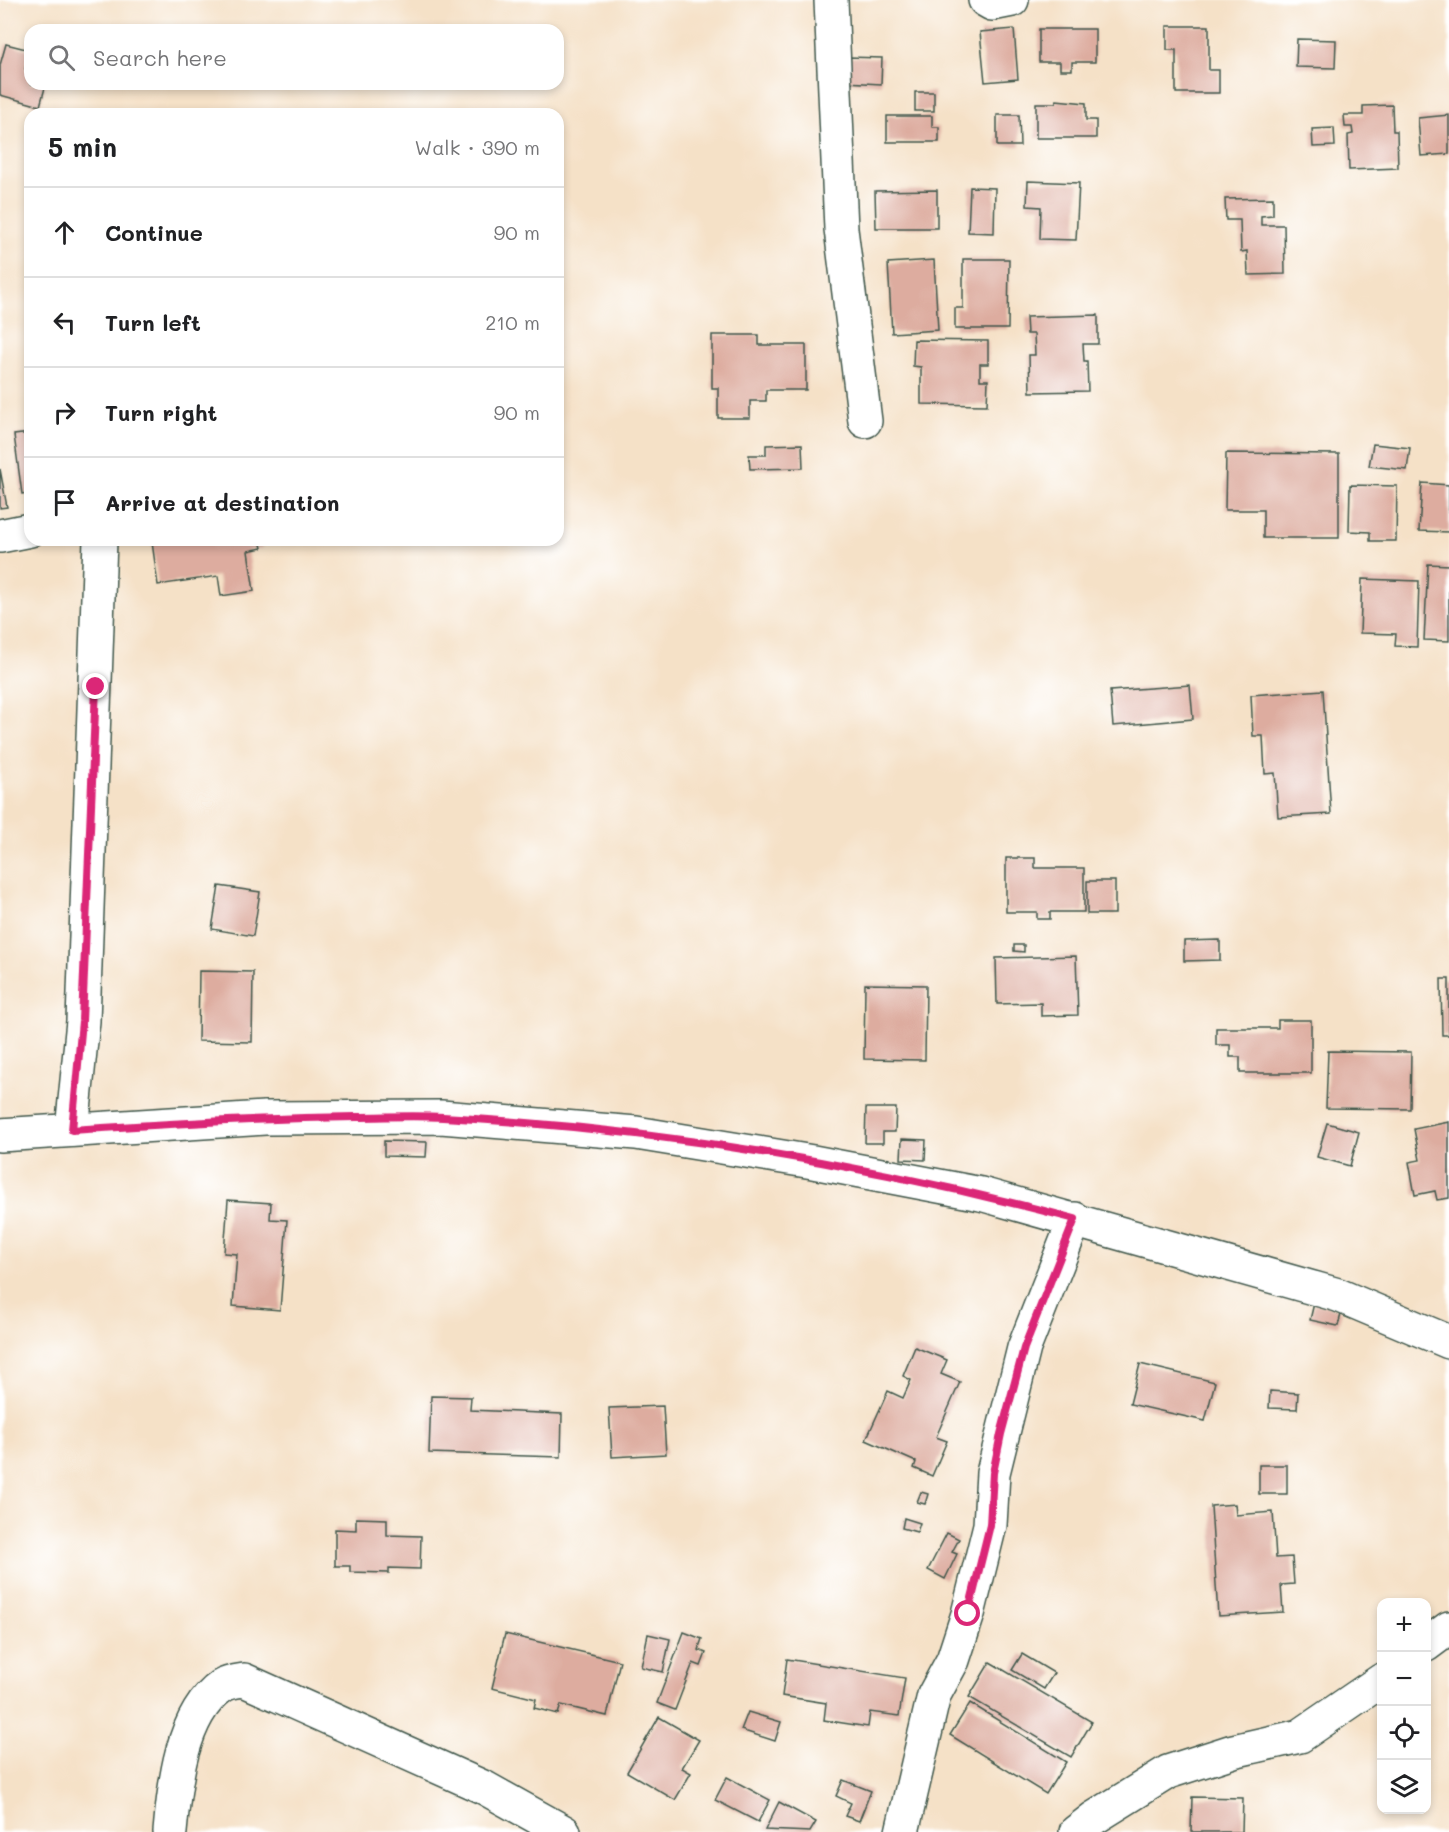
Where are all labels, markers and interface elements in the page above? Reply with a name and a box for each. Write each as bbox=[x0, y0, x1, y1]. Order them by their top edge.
search box bbox=[24, 24, 564, 90]
icon: search bbox=[45, 41, 78, 74]
text: Search here bbox=[93, 43, 227, 72]
text: 5 min bbox=[48, 130, 117, 164]
text: Walk · 390 m bbox=[415, 134, 540, 160]
icon: ahead bbox=[48, 216, 81, 249]
text: Continue bbox=[105, 218, 203, 247]
text: 90 m bbox=[494, 219, 540, 245]
icon: left bbox=[48, 306, 81, 339]
text: Turn left bbox=[105, 308, 201, 337]
text: 210 m bbox=[485, 309, 540, 335]
icon: right bbox=[48, 396, 81, 429]
text: Turn right bbox=[105, 398, 217, 427]
text: 90 m bbox=[494, 399, 540, 425]
icon: arrive bbox=[48, 486, 81, 519]
text: Arrive at destination bbox=[105, 488, 340, 517]
route end bbox=[82, 673, 108, 699]
map controls bbox=[1377, 1598, 1431, 1814]
button: + bbox=[1377, 1598, 1431, 1652]
route start bbox=[954, 1600, 980, 1626]
button: − bbox=[1377, 1652, 1431, 1706]
button: locate bbox=[1377, 1706, 1431, 1760]
button: layers bbox=[1377, 1760, 1431, 1814]

